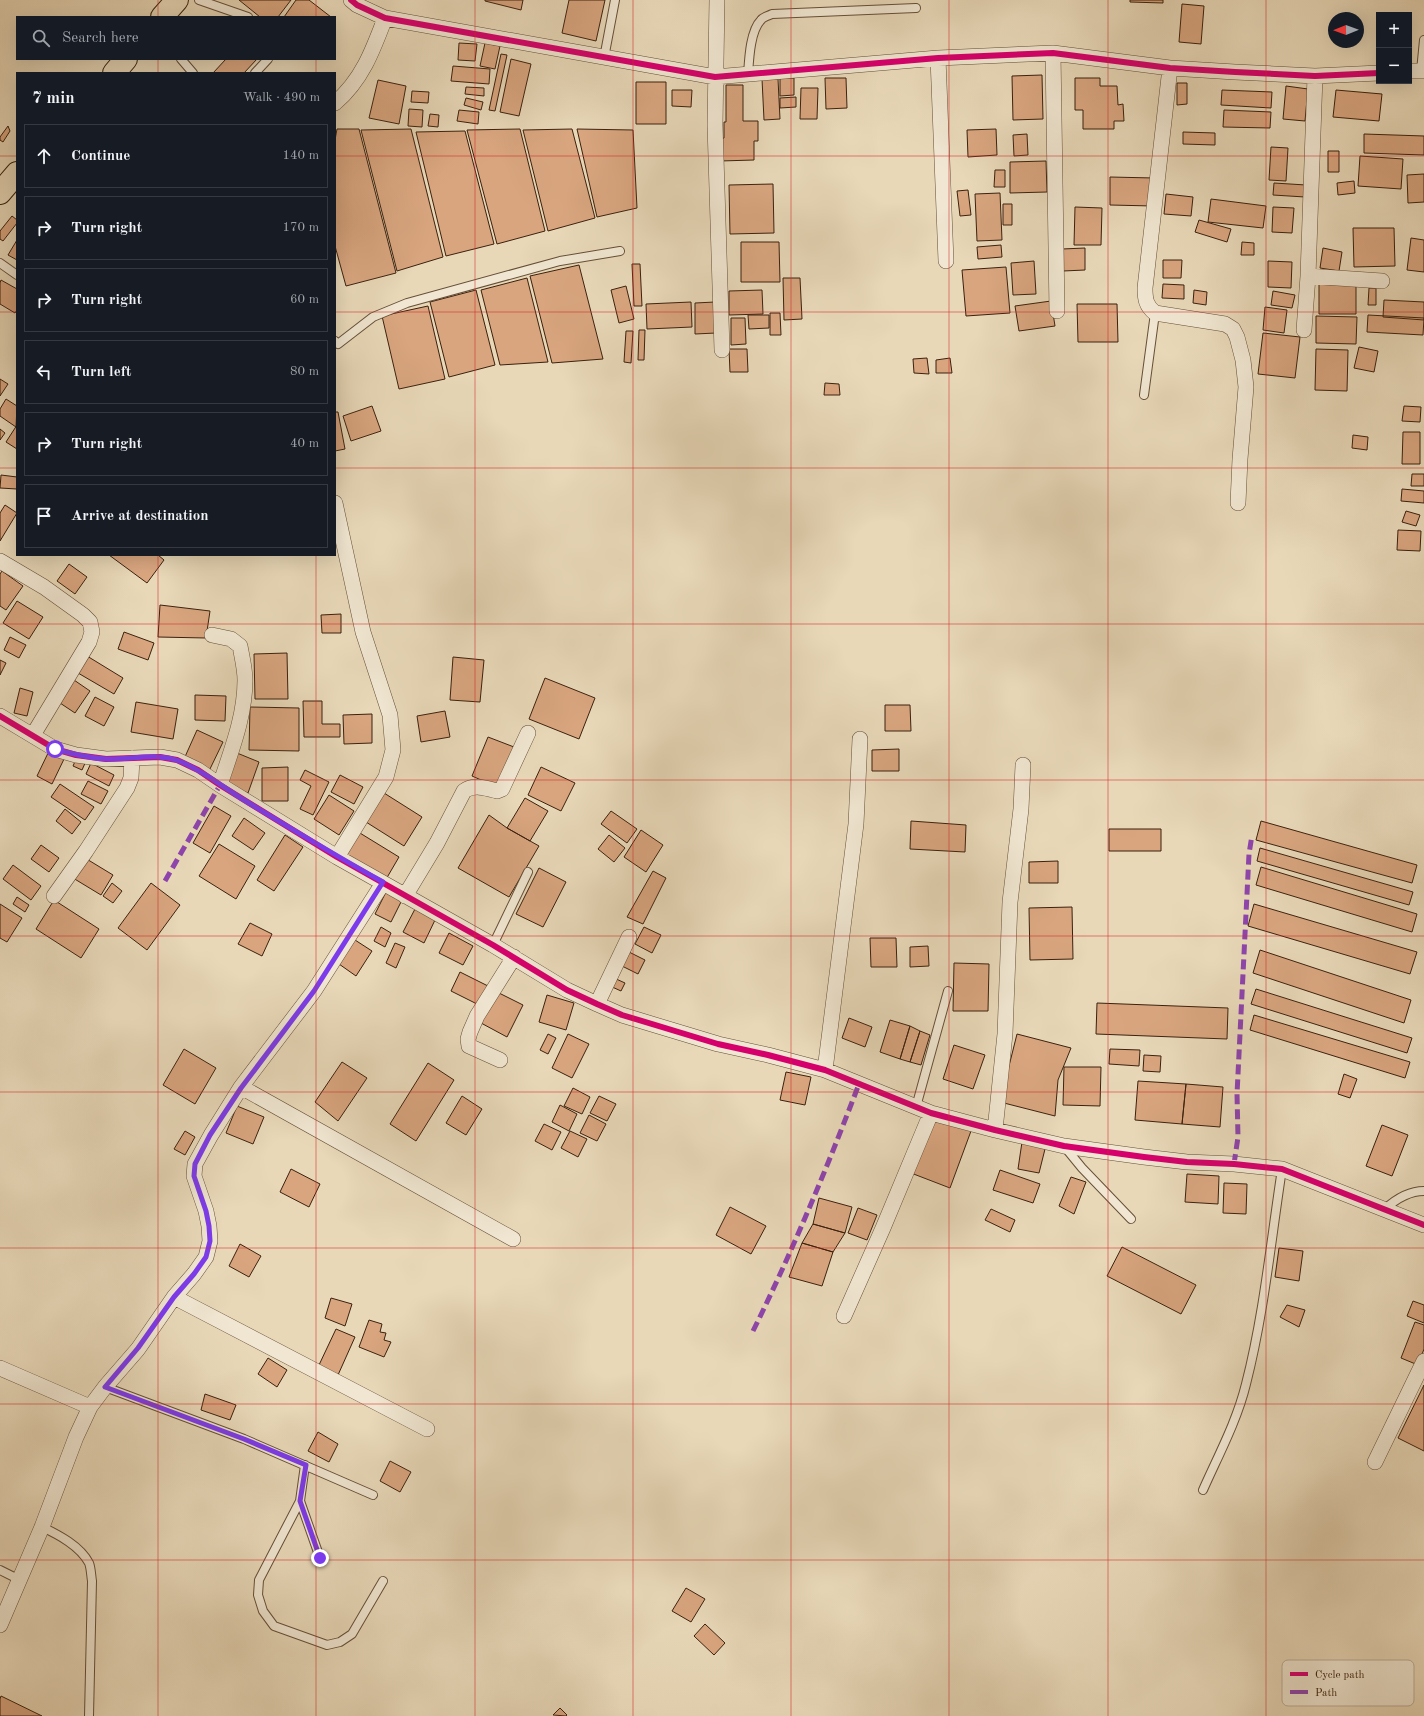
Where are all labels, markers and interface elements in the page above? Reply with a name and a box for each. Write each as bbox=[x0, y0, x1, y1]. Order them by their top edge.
north arrow bbox=[1328, 12, 1364, 48]
map controls bbox=[1376, 12, 1412, 84]
button: + bbox=[1376, 12, 1412, 48]
search box bbox=[16, 16, 336, 60]
icon: search bbox=[30, 27, 52, 49]
text: Search here bbox=[62, 31, 139, 46]
button: − bbox=[1376, 48, 1412, 84]
text: 7 min bbox=[32, 90, 75, 107]
text: Walk · 490 m bbox=[243, 91, 320, 104]
icon: ahead bbox=[33, 145, 55, 167]
text: Continue bbox=[71, 149, 130, 164]
text: 140 m bbox=[282, 149, 319, 162]
icon: right bbox=[33, 217, 55, 239]
text: Turn right bbox=[71, 221, 142, 236]
text: 170 m bbox=[282, 221, 319, 234]
icon: right bbox=[33, 289, 55, 311]
text: Turn right bbox=[71, 293, 142, 308]
text: 60 m bbox=[290, 293, 319, 306]
icon: left bbox=[33, 361, 55, 383]
text: Turn left bbox=[71, 365, 131, 380]
text: 80 m bbox=[290, 365, 319, 378]
icon: right bbox=[33, 433, 55, 455]
text: Turn right bbox=[71, 437, 142, 452]
text: 40 m bbox=[290, 437, 319, 450]
icon: arrive bbox=[33, 505, 55, 527]
text: Arrive at destination bbox=[71, 509, 209, 524]
route start bbox=[46, 740, 64, 758]
route end bbox=[311, 1549, 329, 1567]
legend bbox=[1282, 1660, 1414, 1706]
text: Cycle path bbox=[1315, 1670, 1365, 1681]
text: Path bbox=[1315, 1688, 1337, 1699]

